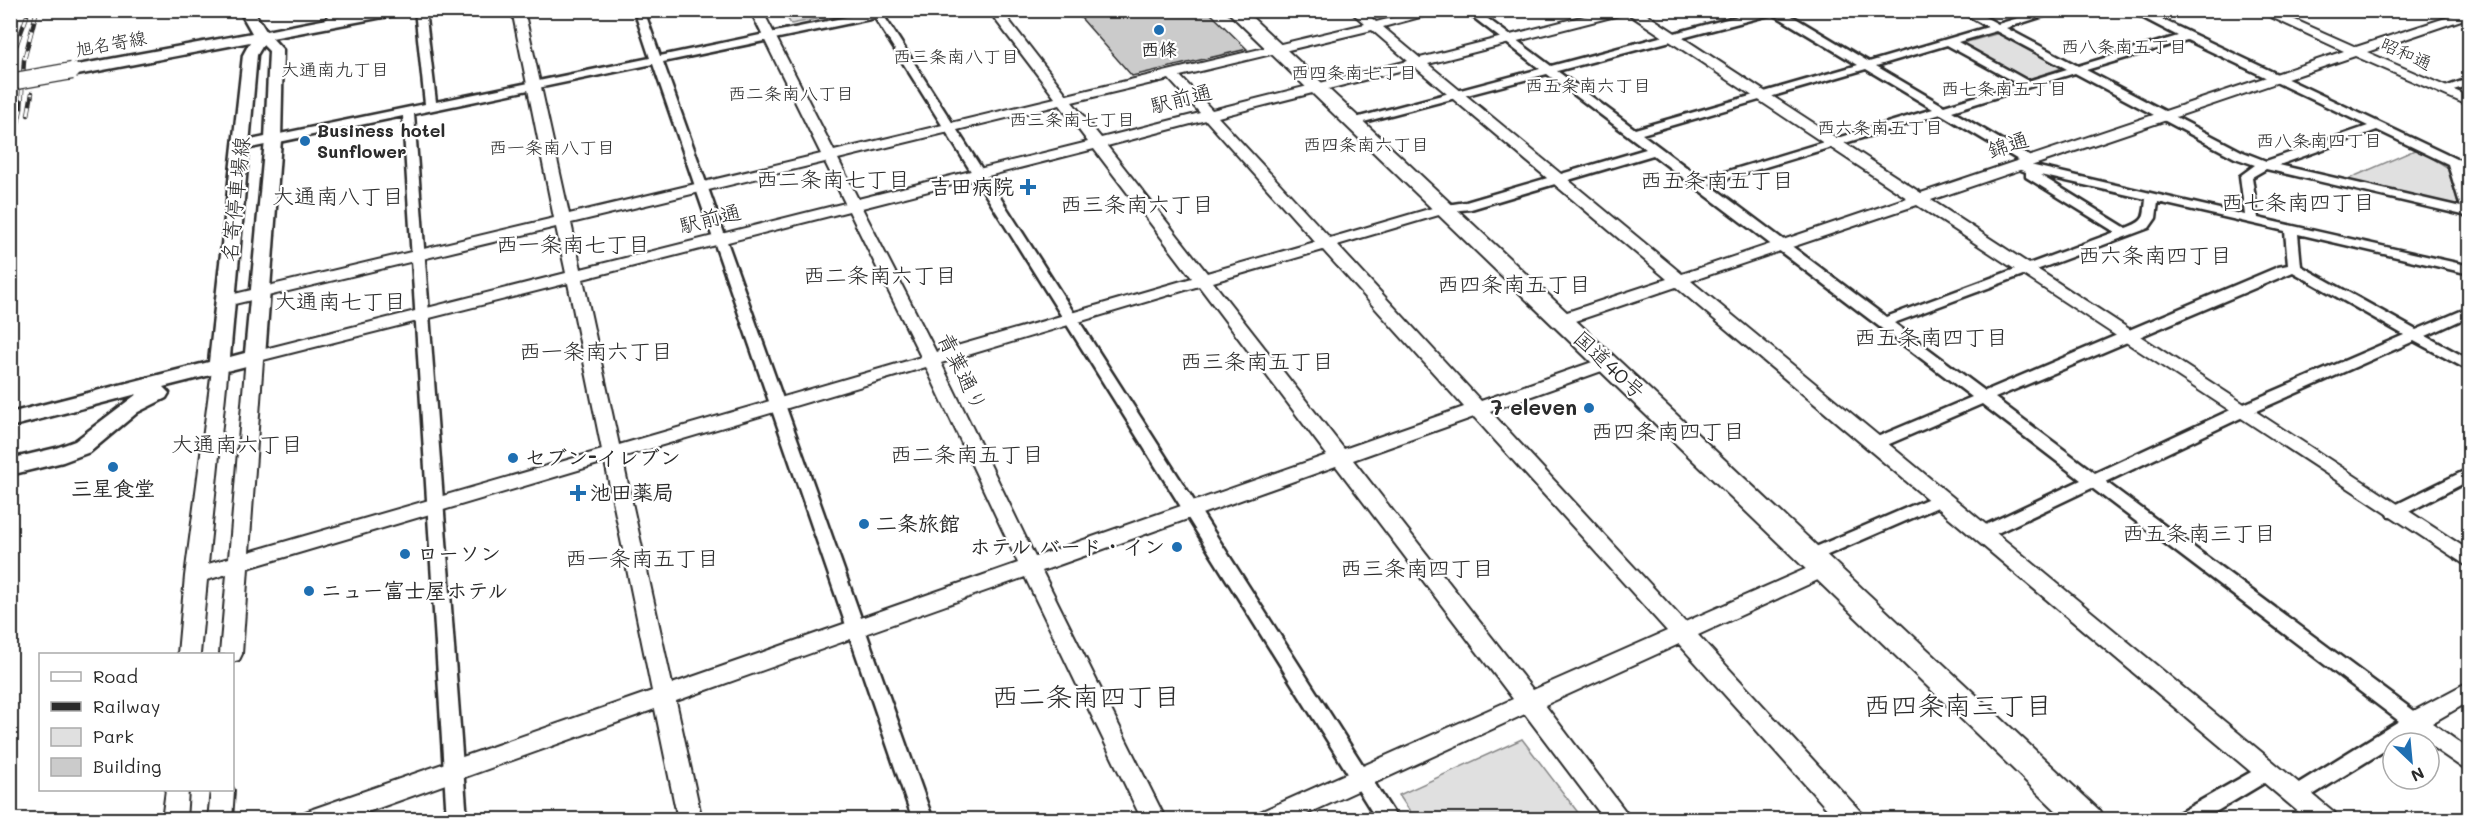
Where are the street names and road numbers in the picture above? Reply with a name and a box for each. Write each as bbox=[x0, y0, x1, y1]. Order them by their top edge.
street label: 旭名寄線 bbox=[73, 25, 148, 61]
street label: 昭和通 bbox=[2377, 31, 2436, 75]
street label: 駅前通 bbox=[1147, 77, 1214, 118]
street label: 錦通 bbox=[1983, 124, 2032, 163]
street label: 名寄停車場線 bbox=[214, 135, 255, 263]
street label: 駅前通 bbox=[676, 197, 743, 238]
street label: 国道40号 bbox=[1569, 324, 1652, 404]
street label: 青葉通り bbox=[933, 328, 994, 415]

